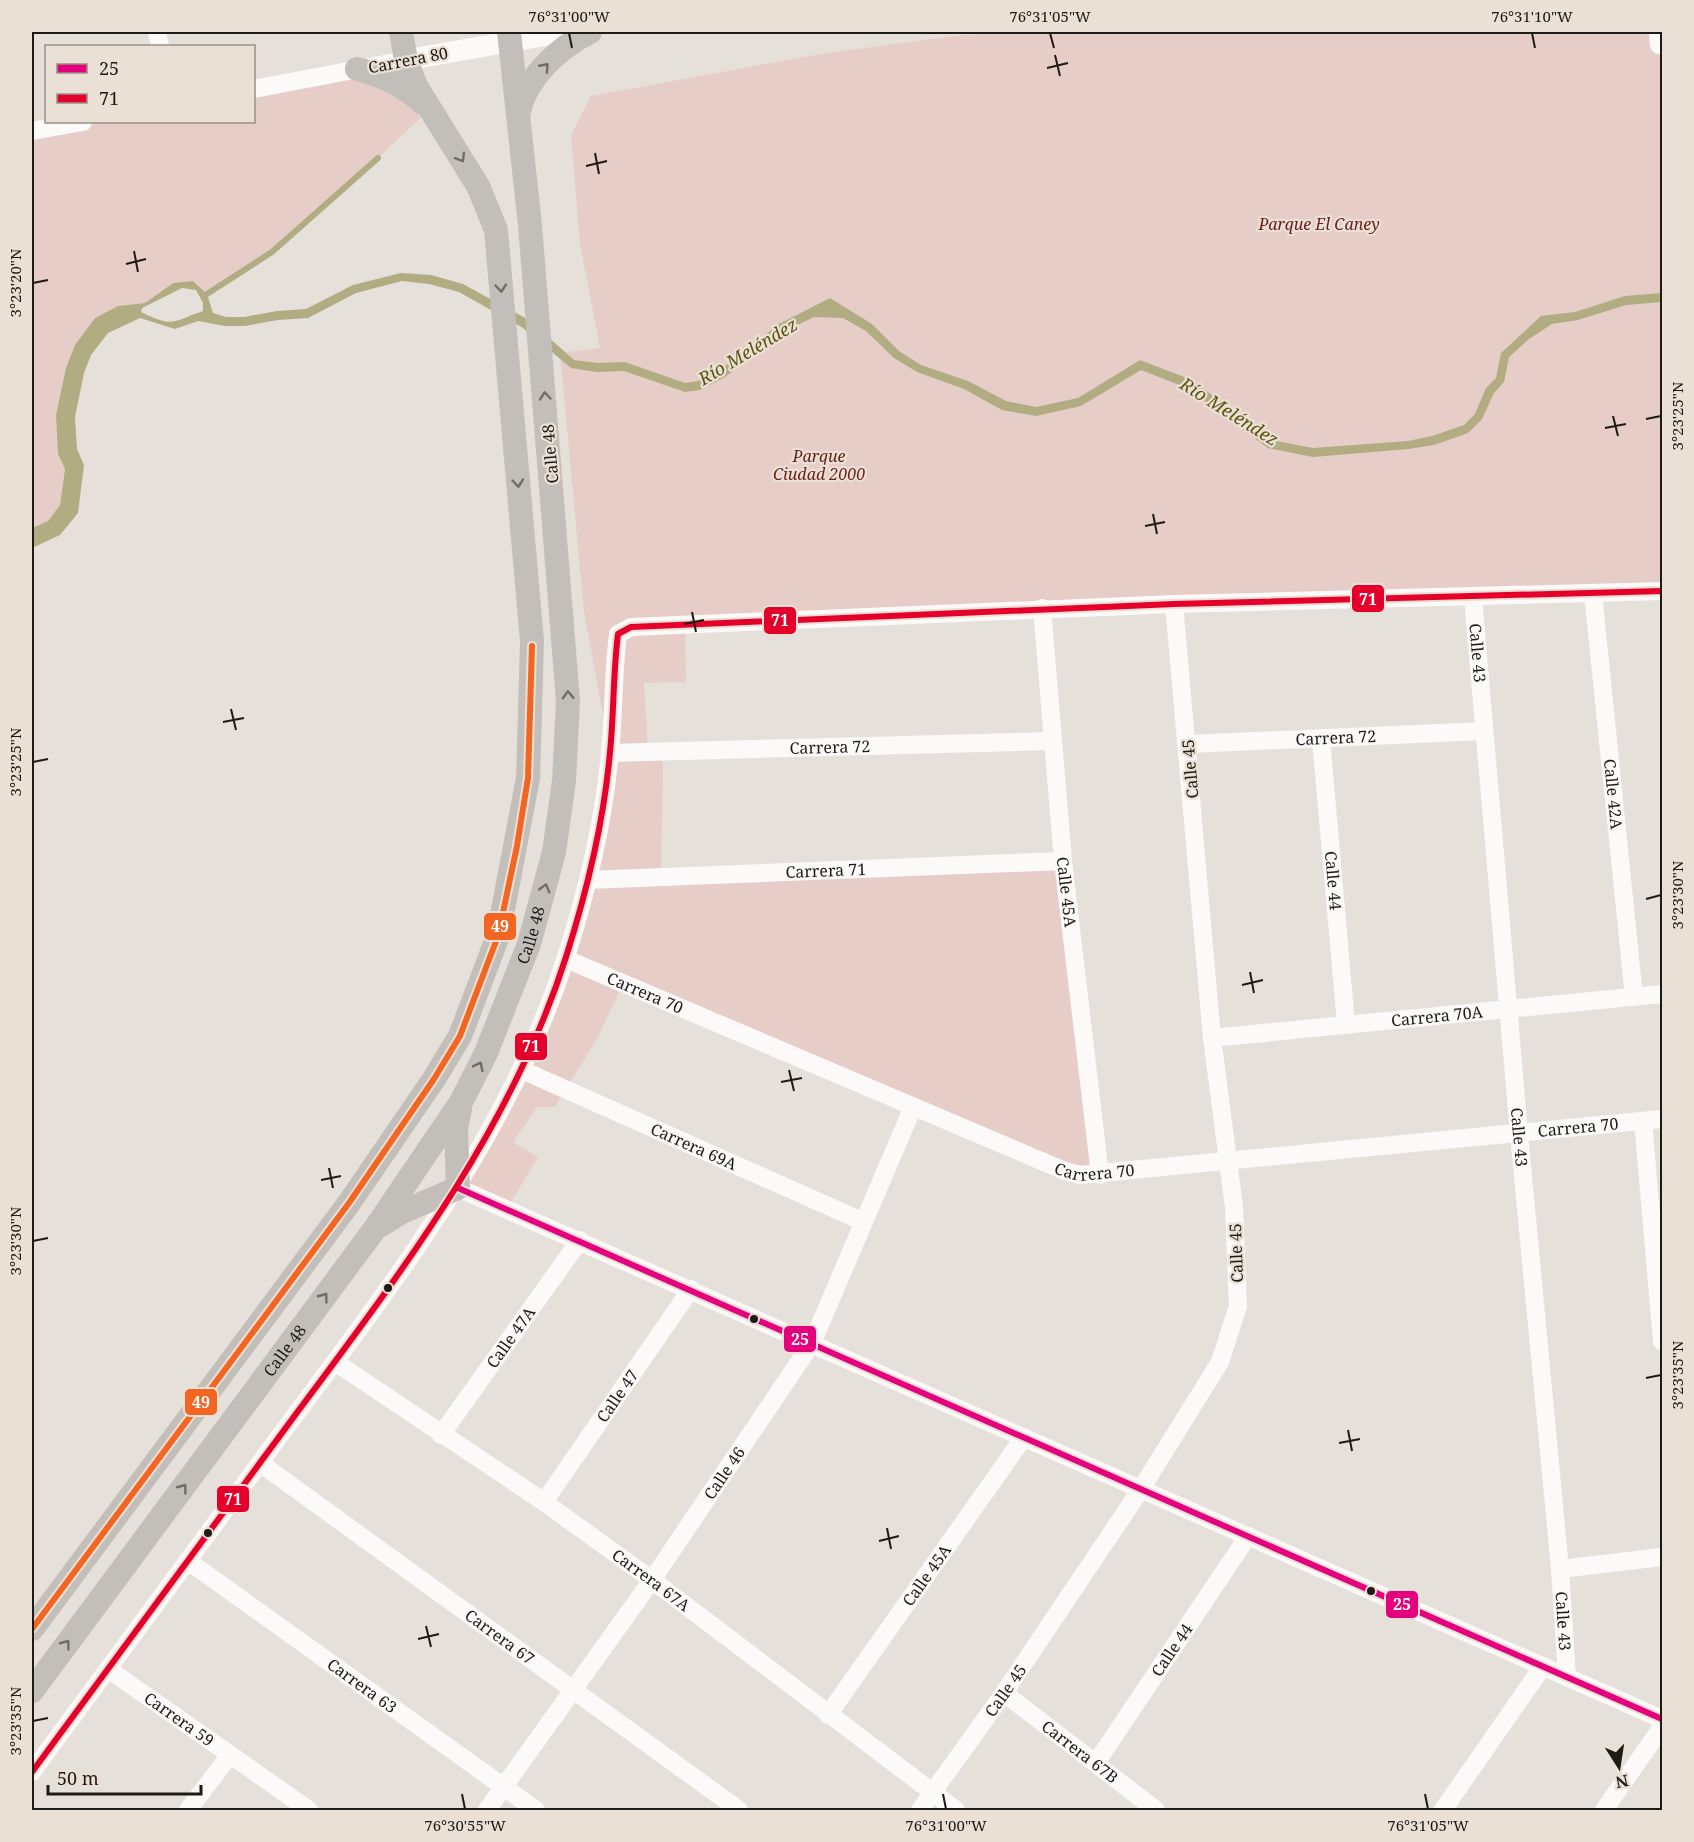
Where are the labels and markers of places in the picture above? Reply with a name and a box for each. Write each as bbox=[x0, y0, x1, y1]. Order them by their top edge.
unlabelled marker bbox=[382, 1282, 394, 1294]
unlabelled marker bbox=[748, 1313, 760, 1325]
unlabelled marker bbox=[202, 1527, 214, 1539]
unlabelled marker bbox=[1365, 1585, 1377, 1597]

